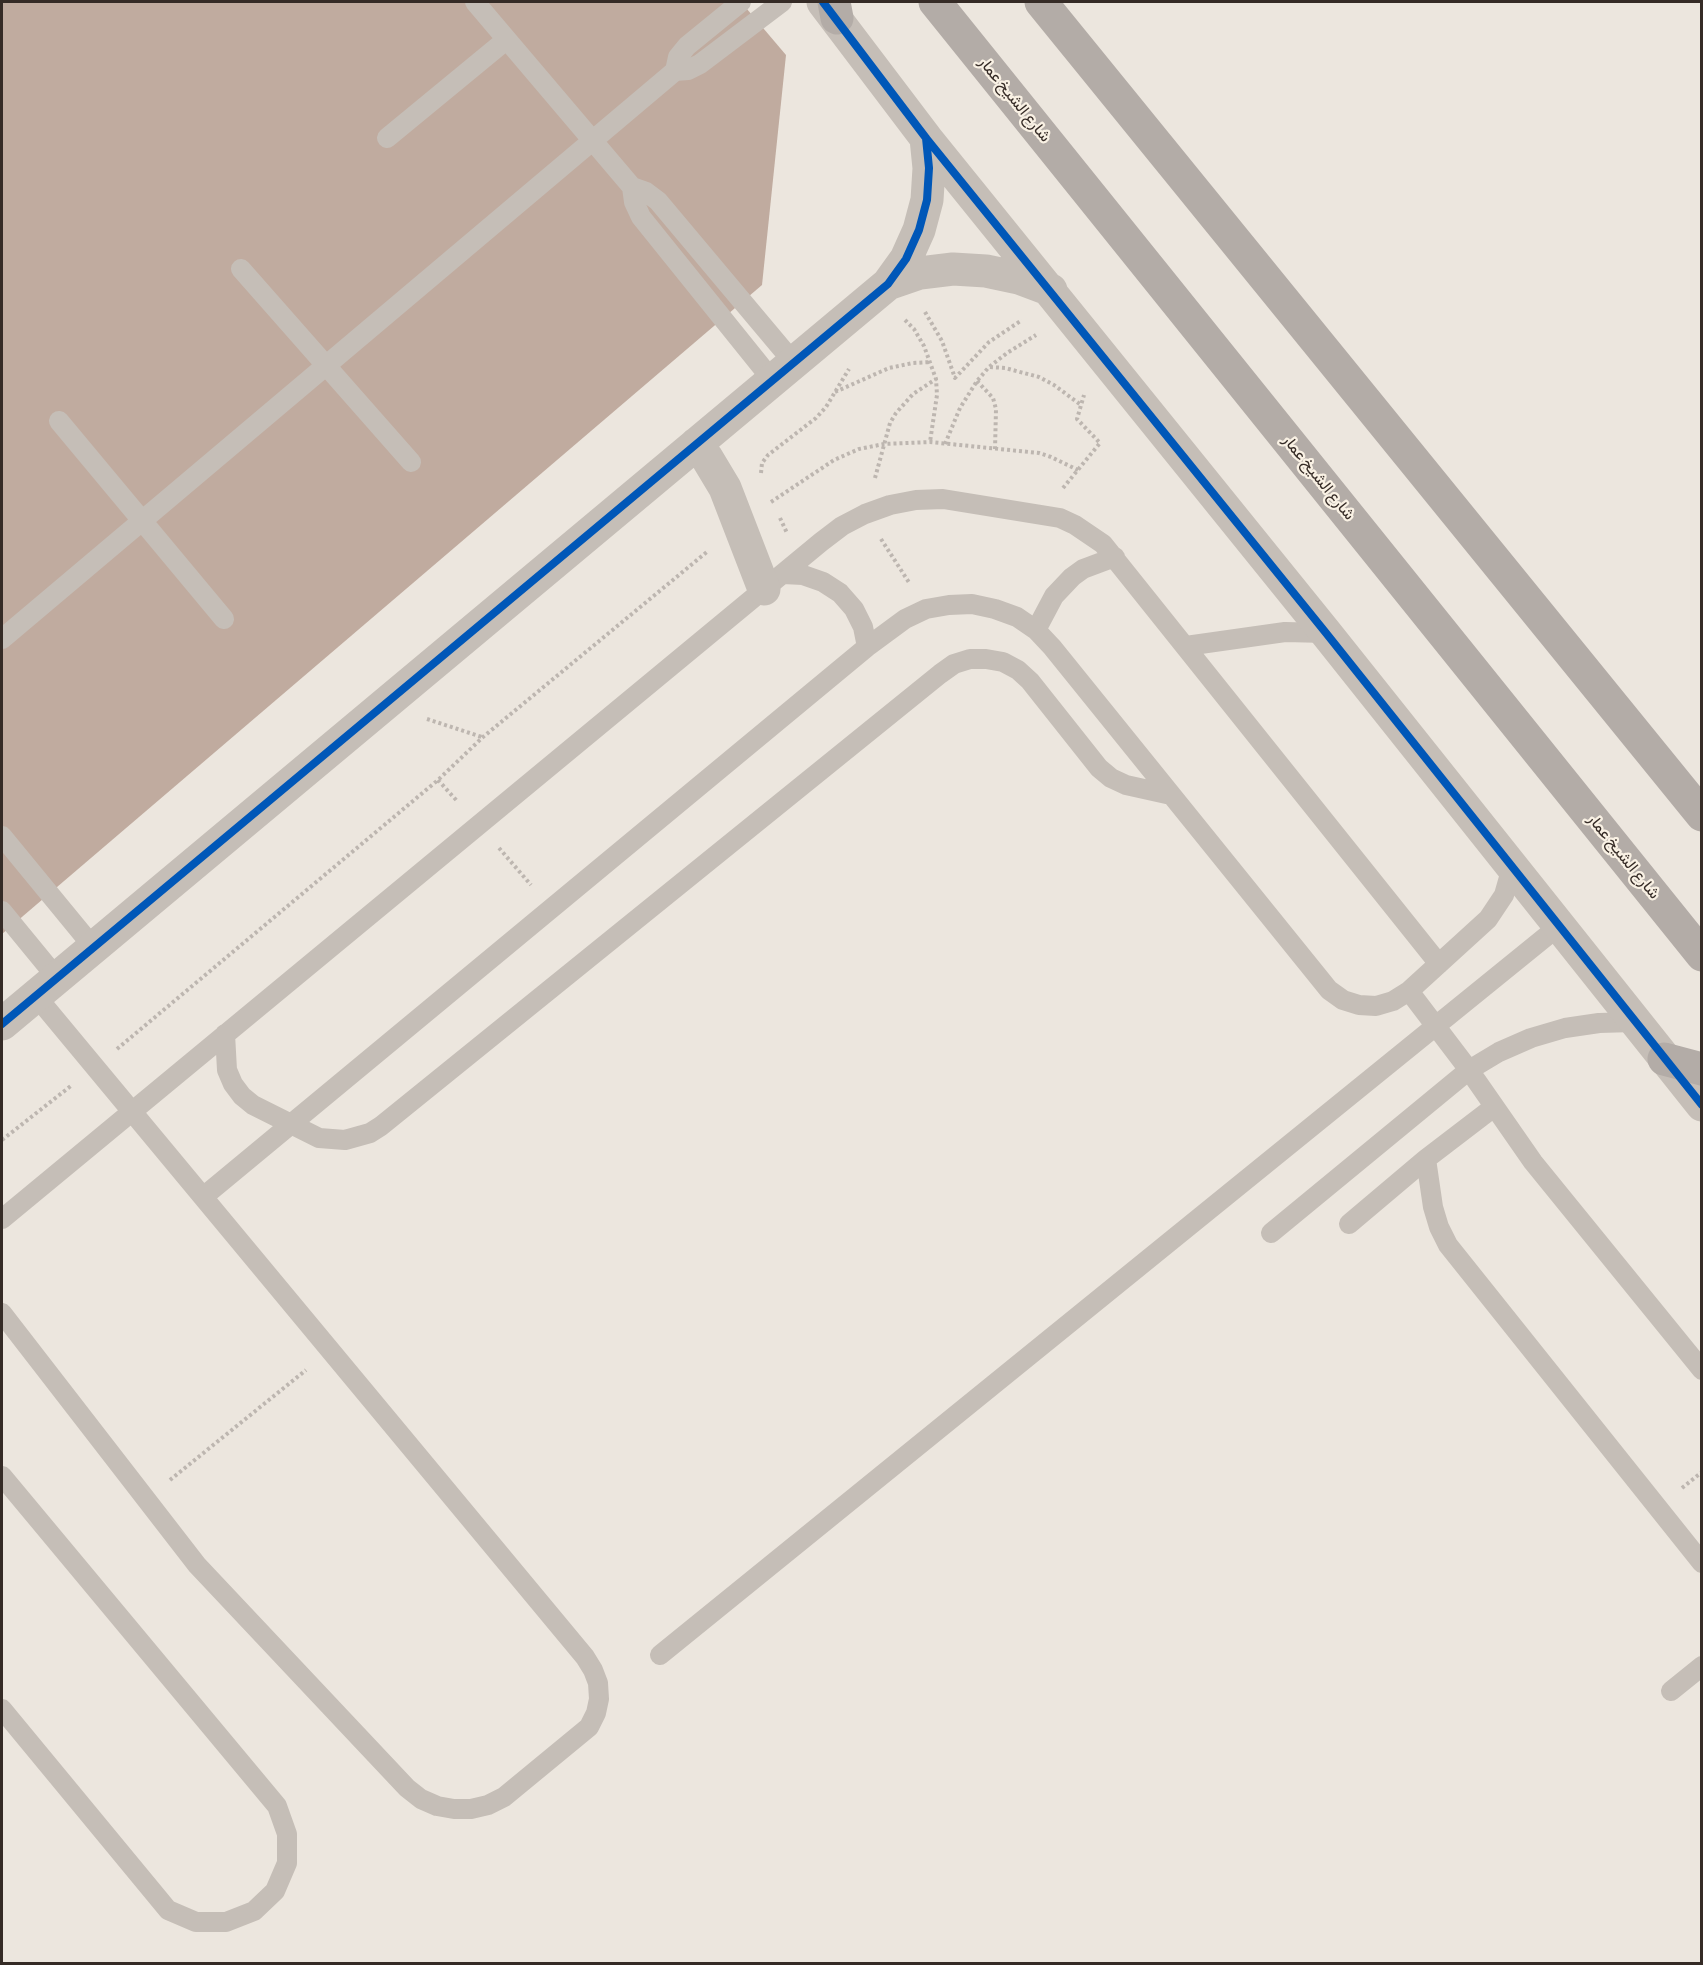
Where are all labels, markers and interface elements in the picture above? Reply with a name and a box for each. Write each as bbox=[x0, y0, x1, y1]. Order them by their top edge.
street label: شارع الشيخ عمار bbox=[974, 54, 1054, 146]
street label: شارع الشيخ عمار bbox=[1278, 432, 1358, 524]
street label: شارع الشيخ عمار bbox=[1583, 811, 1663, 903]

